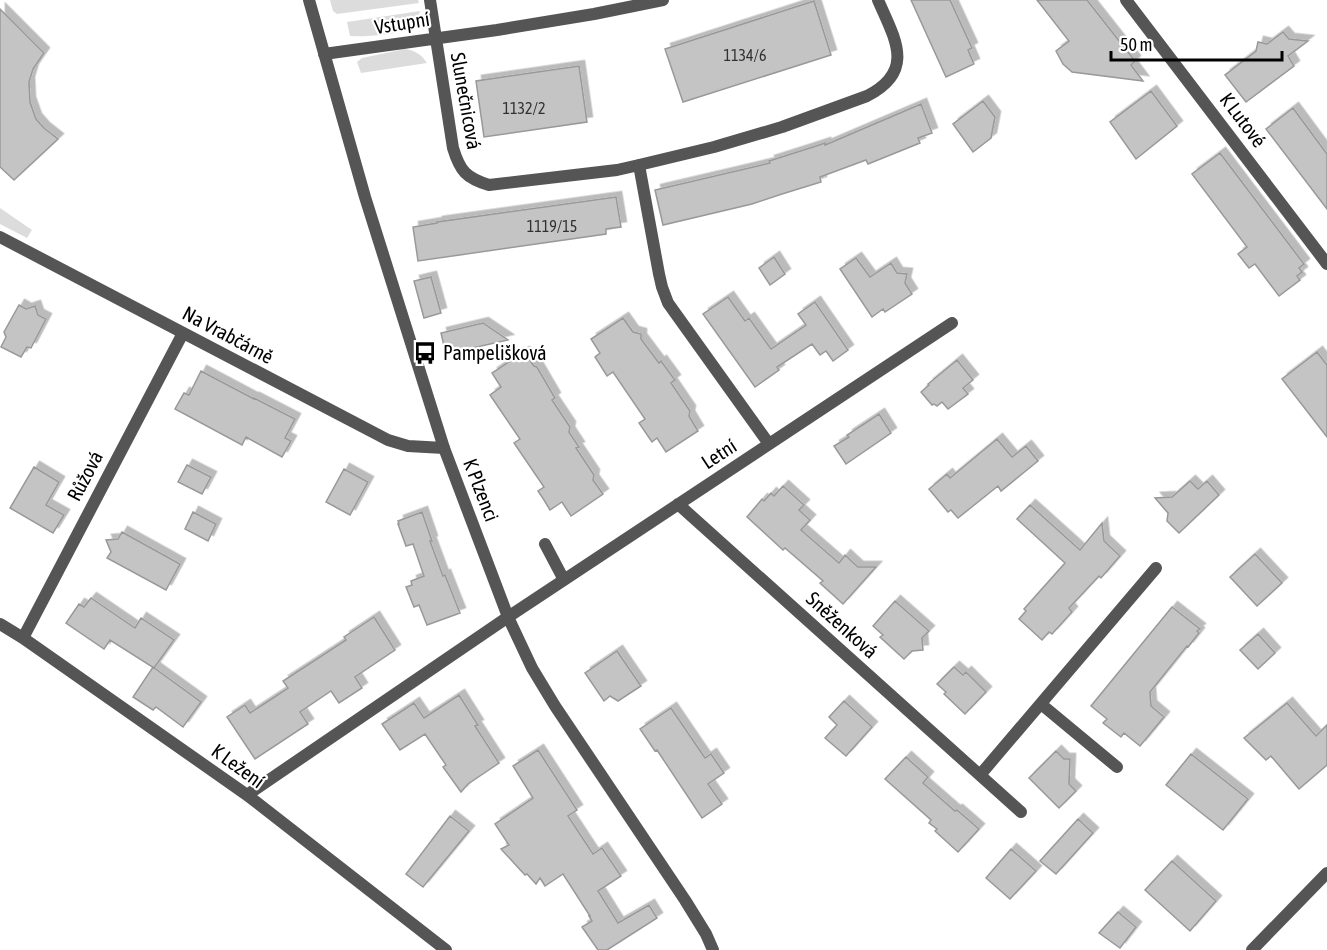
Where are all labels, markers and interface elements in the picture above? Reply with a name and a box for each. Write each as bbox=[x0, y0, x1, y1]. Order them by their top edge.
street label: Vstupní bbox=[373, 7, 432, 38]
scale bar bbox=[1111, 24, 1282, 62]
text: 50 m bbox=[1120, 34, 1152, 55]
house number: 1134/6 bbox=[723, 46, 767, 64]
street label: Slunečnicová bbox=[447, 51, 486, 151]
street label: K Lutové bbox=[1216, 88, 1271, 151]
house number: 1132/2 bbox=[502, 99, 546, 117]
house number: 1119/15 bbox=[527, 217, 577, 235]
street label: Na Vrabčárně bbox=[179, 301, 277, 368]
bus stop icon: Pampelišková bbox=[412, 340, 438, 366]
place label: Pampelišková bbox=[443, 341, 547, 364]
street label: Letní bbox=[697, 434, 741, 473]
street label: Růžová bbox=[62, 447, 107, 505]
street label: K Plzenci bbox=[459, 455, 504, 524]
street label: Sněženková bbox=[802, 587, 883, 663]
street label: K Ležení bbox=[207, 739, 270, 793]

